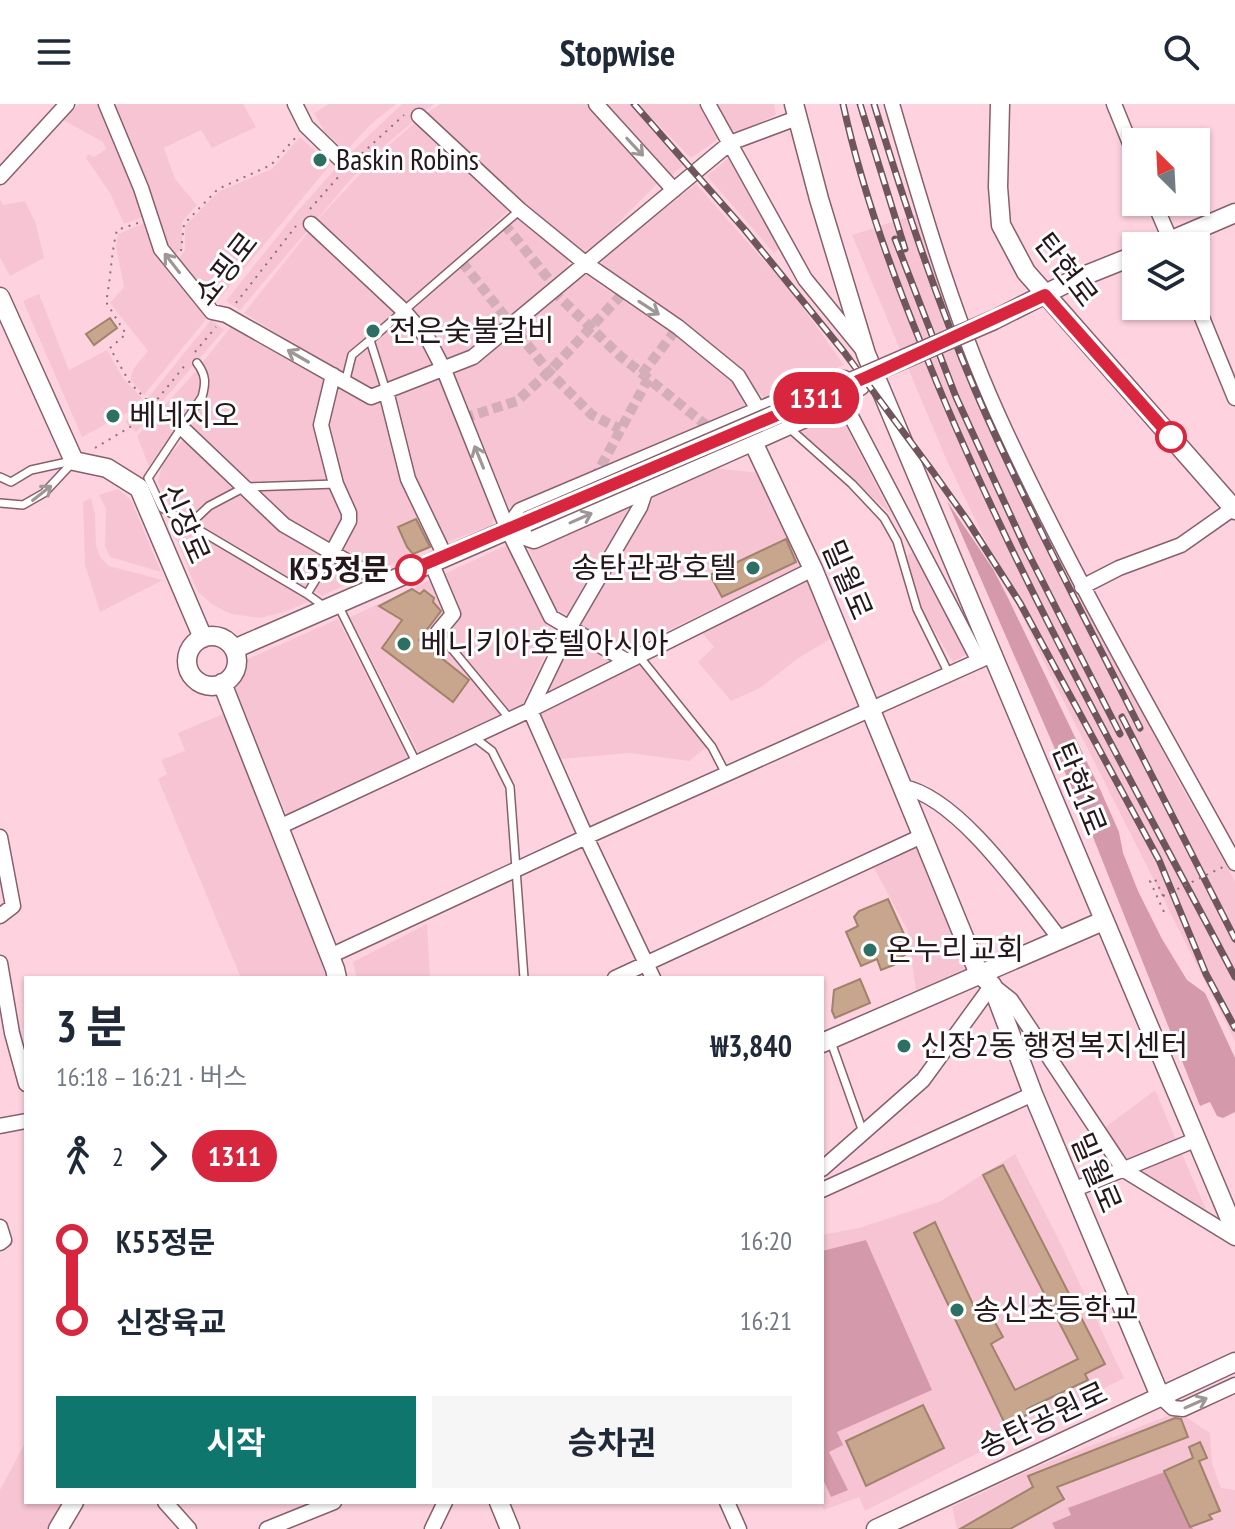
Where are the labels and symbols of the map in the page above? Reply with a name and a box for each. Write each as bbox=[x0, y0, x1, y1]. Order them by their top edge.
north arrow bbox=[1122, 128, 1210, 216]
one-way arrow bbox=[625, 136, 643, 156]
place label: Baskin Robins bbox=[336, 139, 479, 178]
marker: Baskin Robins bbox=[311, 151, 329, 169]
street label: 쇼핑로 bbox=[184, 223, 266, 313]
street label: 탄현로 bbox=[1027, 224, 1108, 314]
one-way arrow bbox=[163, 253, 180, 274]
one-way arrow bbox=[637, 299, 659, 316]
place label: 전은숮불갈비 bbox=[389, 310, 555, 349]
marker: 전은숮불갈비 bbox=[364, 322, 382, 340]
one-way arrow bbox=[287, 348, 311, 363]
line badge: 1311 bbox=[760, 372, 872, 424]
place label: 베네지오 bbox=[129, 395, 239, 434]
marker: 베네지오 bbox=[104, 407, 122, 425]
unlabelled marker bbox=[1156, 422, 1186, 452]
one-way arrow bbox=[471, 445, 486, 470]
street label: 신장로 bbox=[151, 478, 220, 569]
one-way arrow bbox=[31, 484, 52, 502]
one-way arrow bbox=[568, 510, 592, 525]
street label: 밀월로 bbox=[814, 534, 883, 625]
place label: 송탄관광호텔 bbox=[571, 547, 737, 586]
place label: K55정문 bbox=[290, 549, 389, 588]
marker: K55정문 bbox=[396, 555, 426, 585]
marker: 송탄관광호텔 bbox=[744, 559, 762, 577]
place label: 베니키아호텔아시아 bbox=[420, 623, 669, 662]
marker: 베니키아호텔아시아 bbox=[395, 635, 413, 653]
street label: 탄현1로 bbox=[1044, 736, 1117, 840]
place label: 온누리교회 bbox=[886, 929, 1024, 968]
marker: 온누리교회 bbox=[861, 941, 879, 959]
place label: 신장2동 행정복지센터 bbox=[920, 1025, 1188, 1064]
marker: 신장2동 행정복지센터 bbox=[895, 1037, 913, 1055]
street label: 밀월로 bbox=[1063, 1127, 1132, 1218]
place label: 송신초등학교 bbox=[973, 1289, 1139, 1328]
marker: 송신초등학교 bbox=[948, 1301, 966, 1319]
street label: 송탄공원로 bbox=[972, 1372, 1113, 1465]
one-way arrow bbox=[1184, 1394, 1208, 1409]

